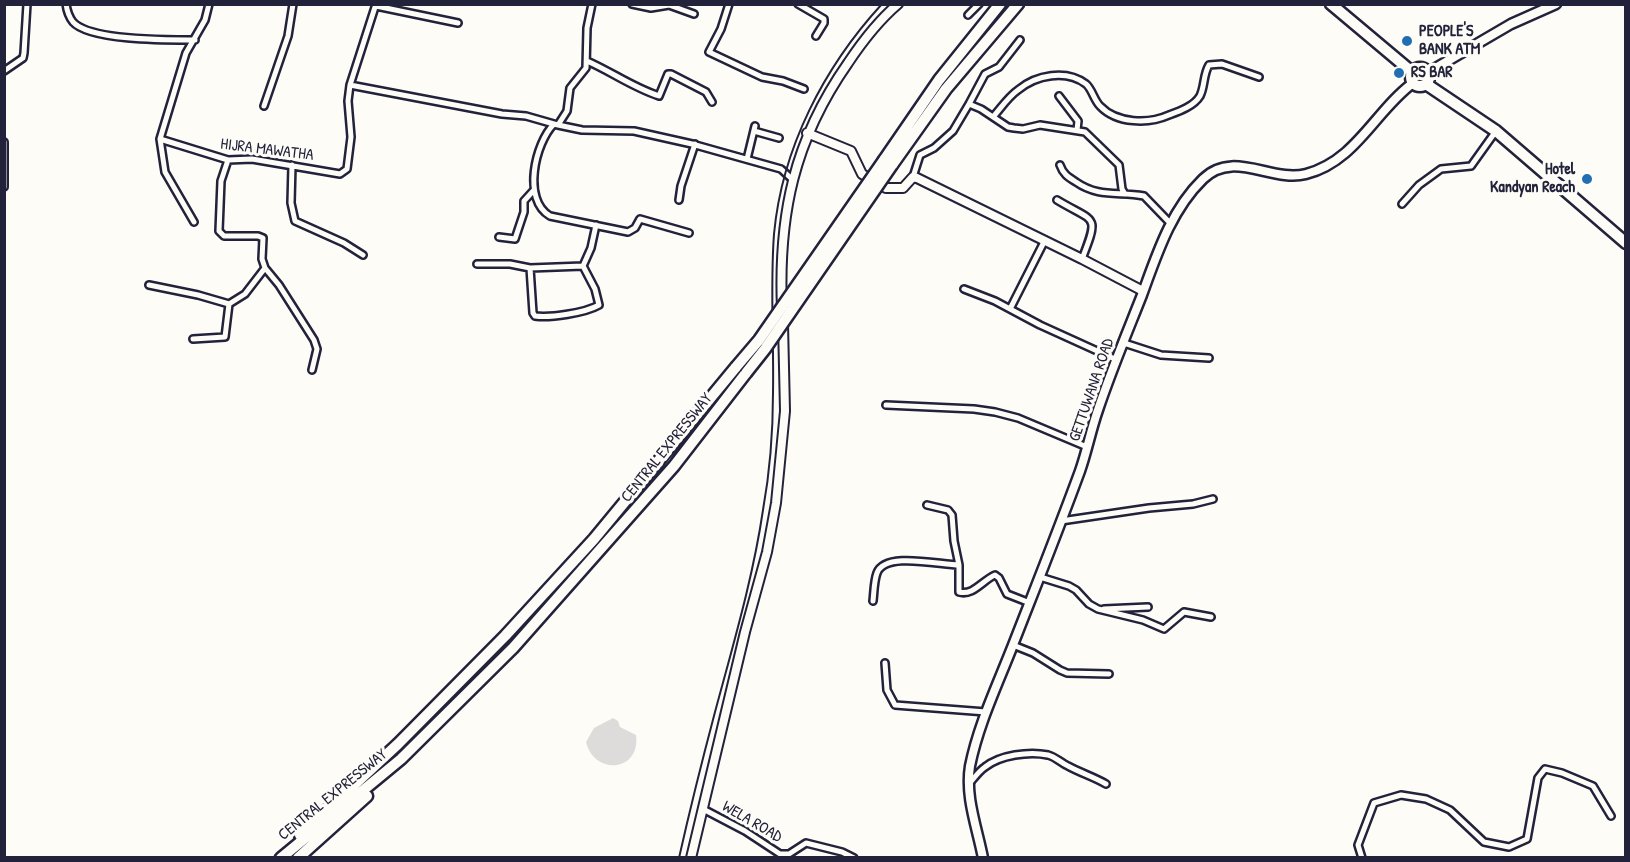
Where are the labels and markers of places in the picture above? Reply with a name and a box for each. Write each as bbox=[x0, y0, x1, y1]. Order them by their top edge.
place label: PEOPLE'S BANK ATM bbox=[1419, 22, 1480, 60]
marker: PEOPLE'S BANK ATM bbox=[1400, 34, 1414, 48]
place label: RS BAR bbox=[1411, 63, 1452, 83]
marker: RS BAR bbox=[1392, 66, 1406, 80]
place label: Hotel Kandyan Reach bbox=[1490, 160, 1575, 198]
marker: Hotel Kandyan Reach bbox=[1580, 172, 1594, 186]

